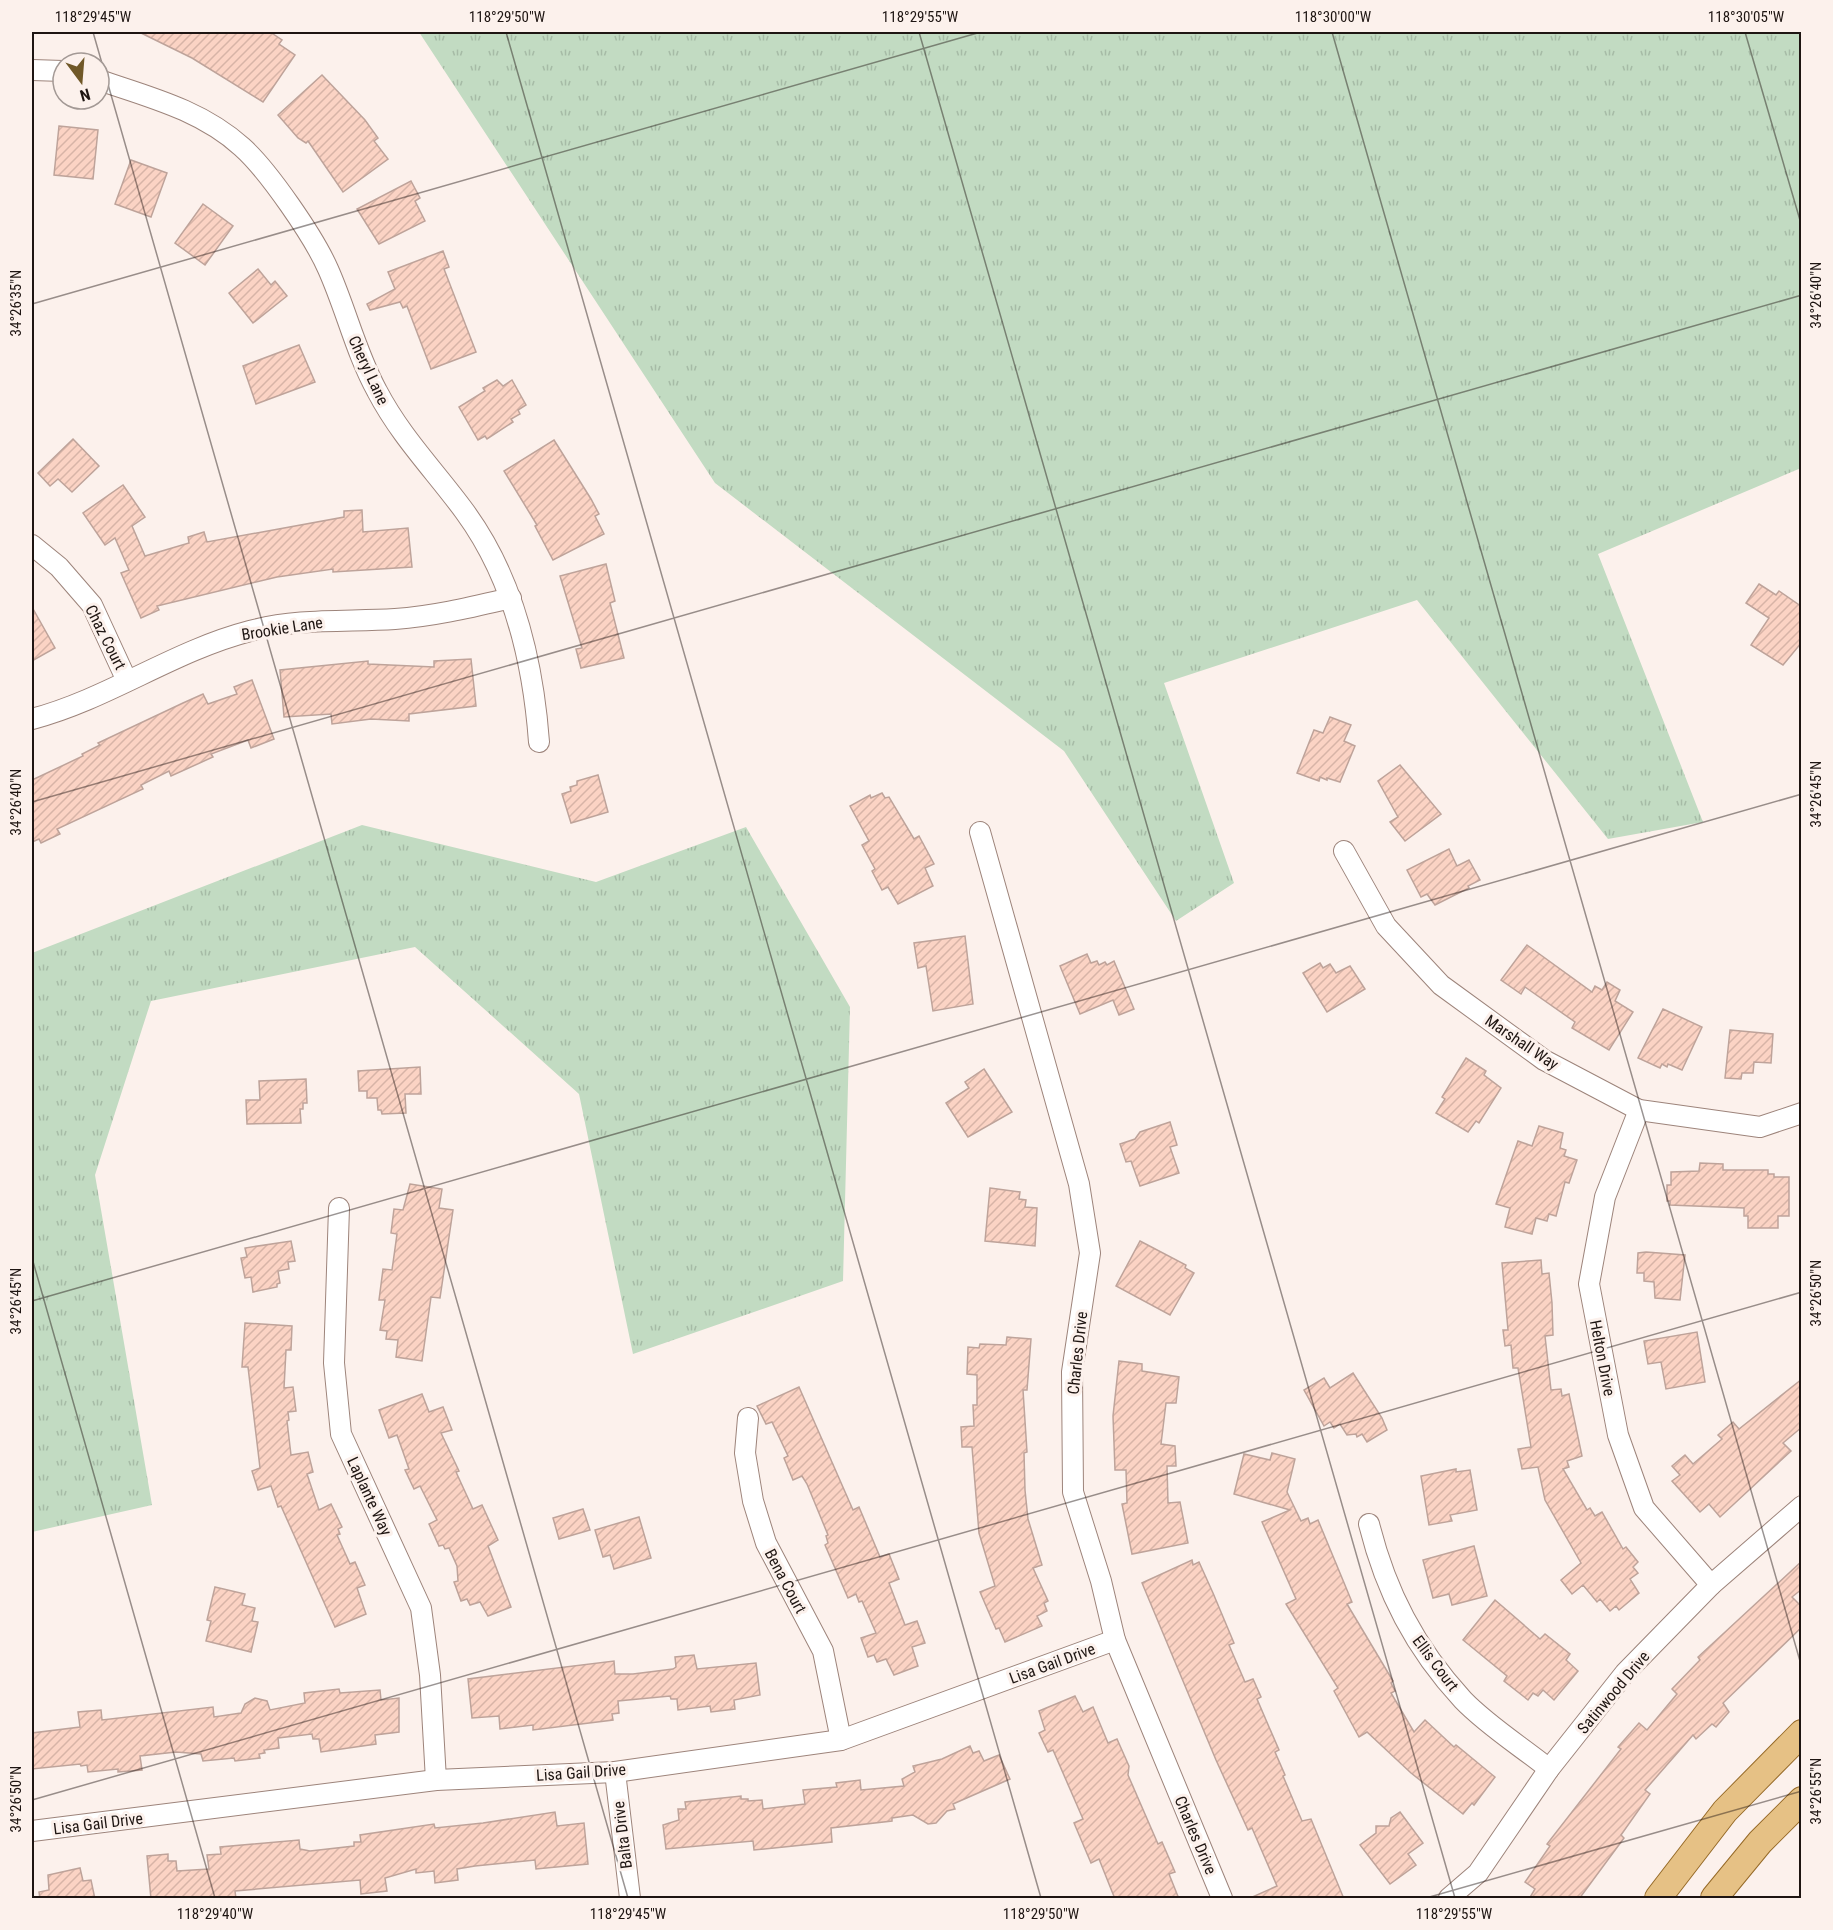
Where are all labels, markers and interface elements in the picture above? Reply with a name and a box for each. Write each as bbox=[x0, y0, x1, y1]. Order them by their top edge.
text: 118°29'45"W bbox=[55, 8, 132, 26]
text: 118°29'50"W bbox=[469, 8, 546, 26]
text: 118°29'55"W bbox=[882, 8, 959, 26]
text: 118°30'00"W bbox=[1295, 8, 1372, 26]
text: 118°30'05"W bbox=[1708, 8, 1785, 26]
north arrow bbox=[51, 51, 111, 111]
text: N bbox=[78, 84, 92, 105]
text: 34°26'40"N bbox=[1807, 262, 1825, 328]
text: 34°26'35"N bbox=[7, 270, 25, 336]
street label: Cheryl Lane bbox=[344, 333, 393, 408]
street label: Chaz Court bbox=[81, 602, 130, 673]
street label: Brookie Lane bbox=[240, 613, 324, 644]
text: 34°26'45"N bbox=[1807, 761, 1825, 827]
text: 34°26'40"N bbox=[7, 769, 25, 835]
street label: Marshall Way bbox=[1481, 1011, 1562, 1074]
text: 34°26'50"N bbox=[1807, 1260, 1825, 1326]
text: 34°26'45"N bbox=[7, 1268, 25, 1334]
street label: Charles Drive bbox=[1064, 1311, 1091, 1396]
street label: Helton Drive bbox=[1586, 1318, 1619, 1398]
street label: Laplante Way bbox=[343, 1454, 396, 1539]
street label: Bena Court bbox=[761, 1546, 811, 1617]
street label: Ellis Court bbox=[1409, 1632, 1463, 1695]
street label: Lisa Gail Drive bbox=[1007, 1639, 1098, 1688]
street label: Satinwood Drive bbox=[1573, 1647, 1653, 1738]
text: 34°26'55"N bbox=[1807, 1758, 1825, 1824]
street label: Lisa Gail Drive bbox=[535, 1760, 627, 1785]
text: 34°26'50"N bbox=[7, 1766, 25, 1832]
street label: Charles Drive bbox=[1171, 1793, 1221, 1877]
street label: Balta Drive bbox=[609, 1800, 636, 1870]
street label: Lisa Gail Drive bbox=[52, 1809, 144, 1838]
text: 118°29'40"W bbox=[177, 1905, 254, 1923]
text: 118°29'45"W bbox=[590, 1905, 667, 1923]
text: 118°29'50"W bbox=[1003, 1905, 1080, 1923]
text: 118°29'55"W bbox=[1416, 1905, 1493, 1923]

